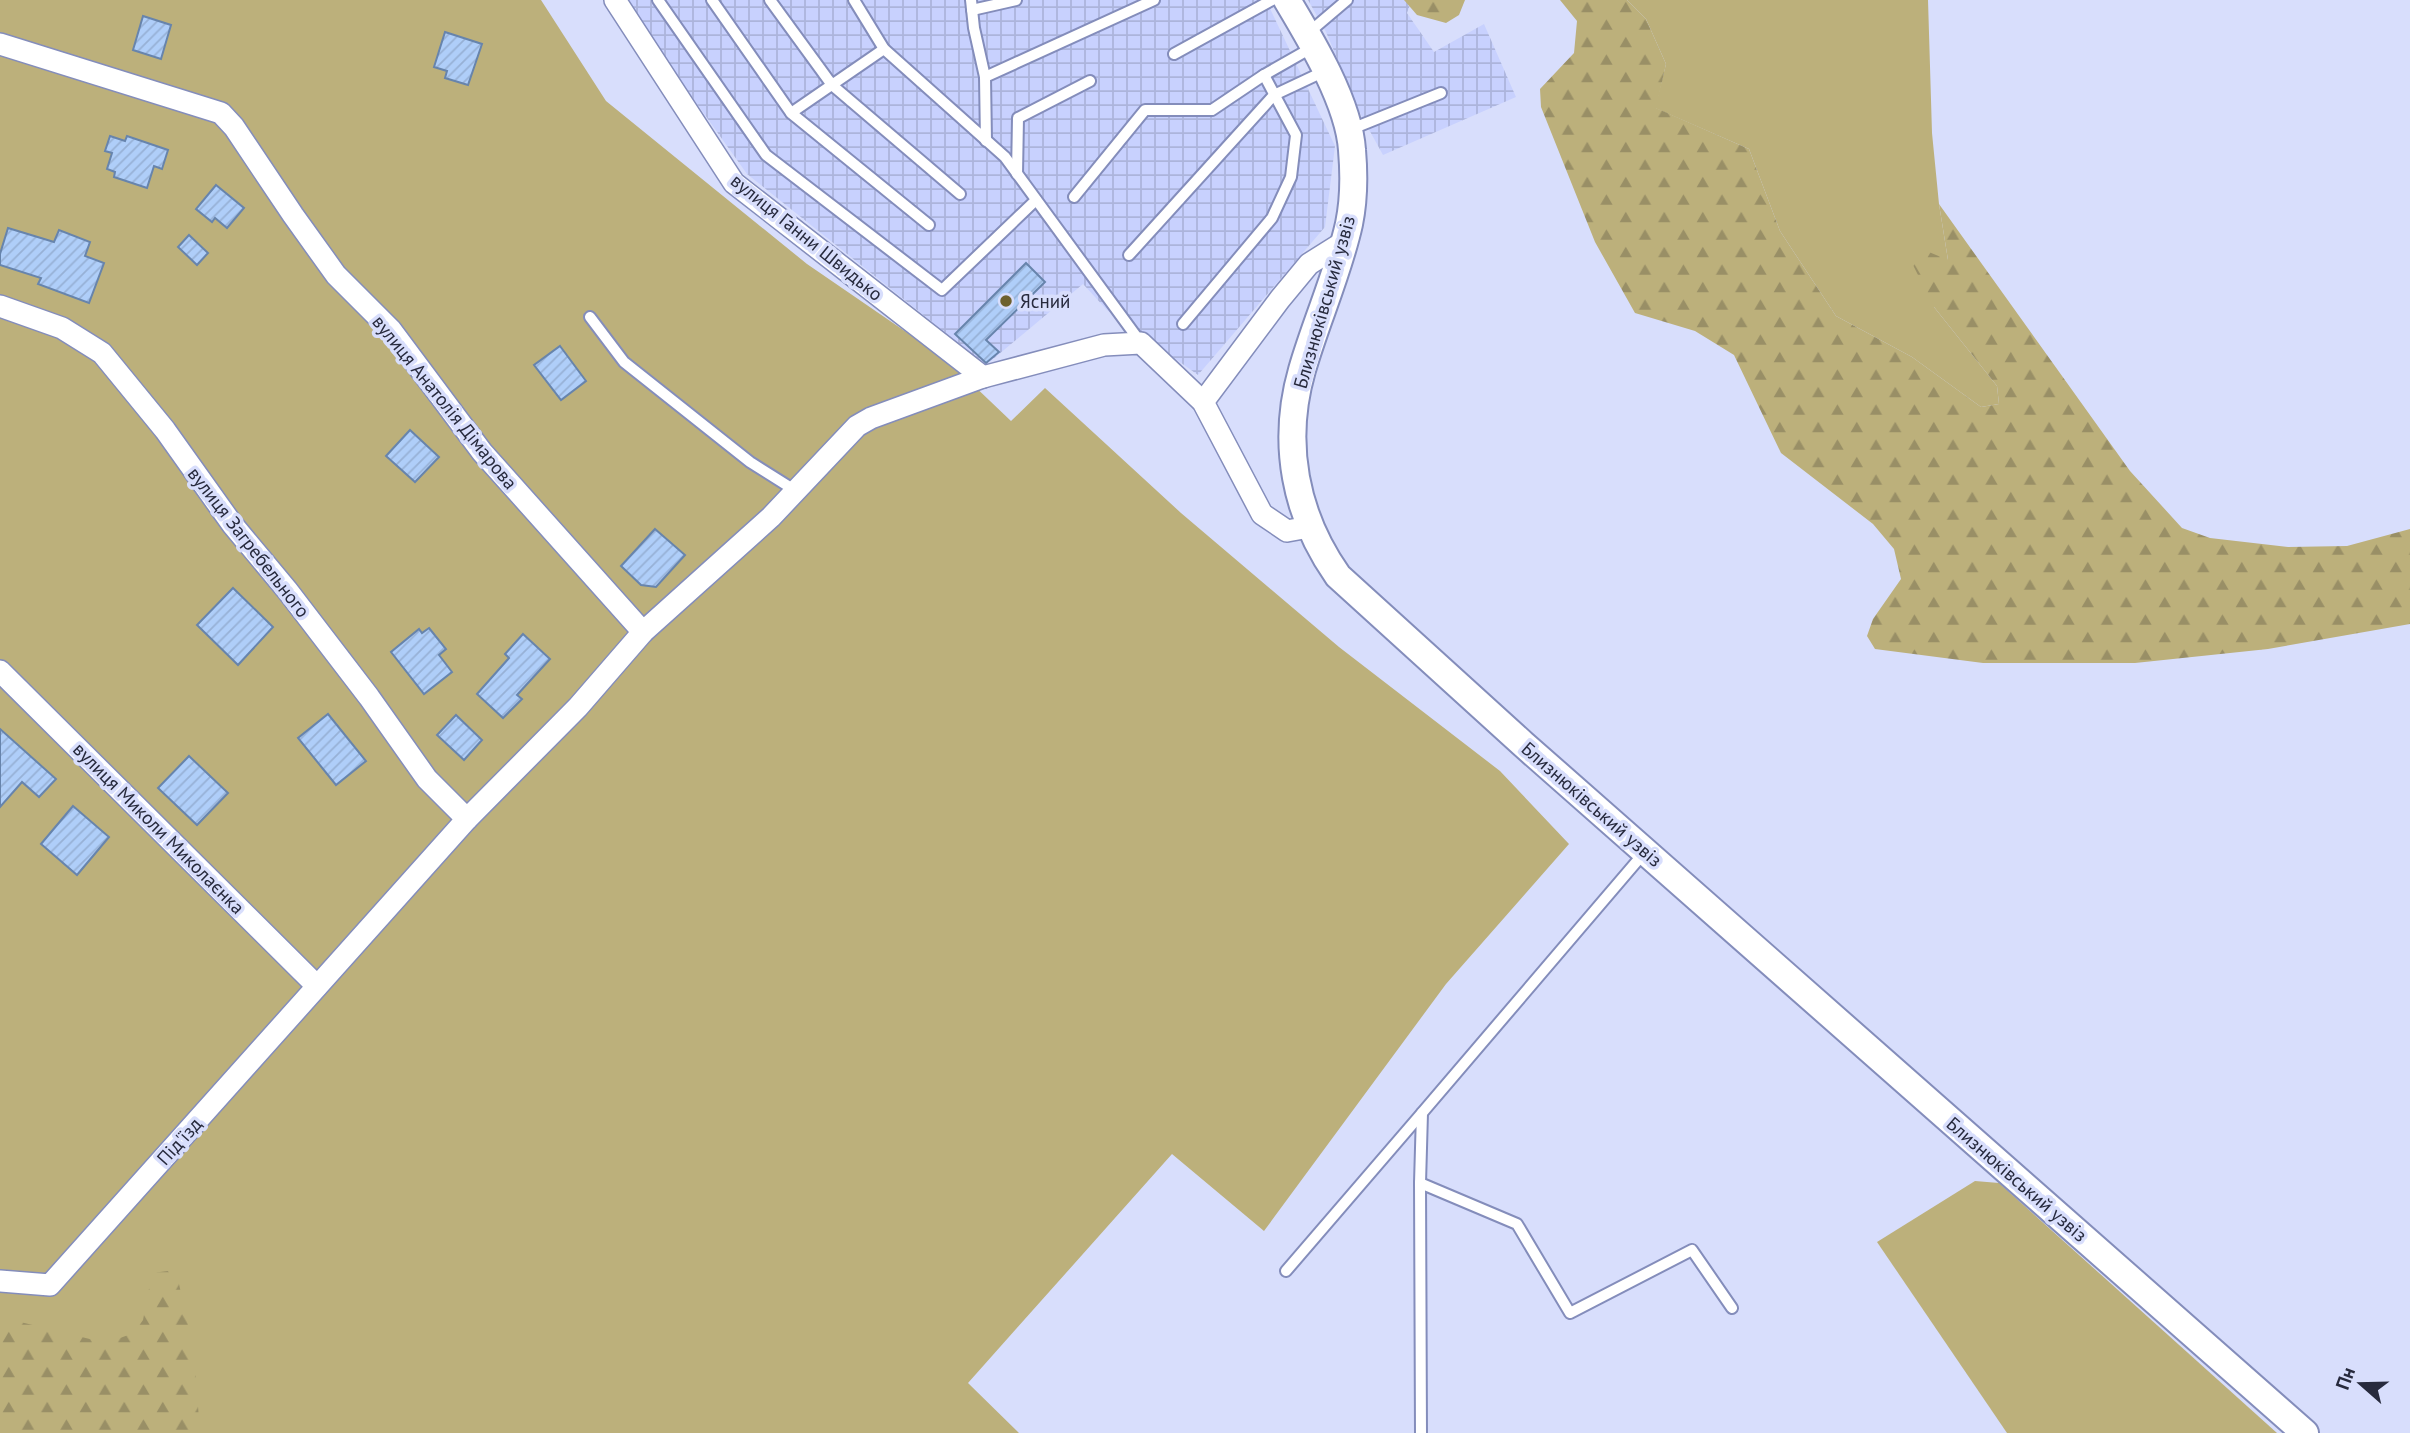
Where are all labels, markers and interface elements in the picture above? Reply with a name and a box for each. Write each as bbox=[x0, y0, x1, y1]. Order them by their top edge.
street label: вулиця Ганни Швидько bbox=[726, 168, 888, 306]
street label: Близнюківський узвіз bbox=[1288, 213, 1360, 391]
place label: Ясний bbox=[1020, 289, 1070, 313]
marker: Ясний bbox=[998, 293, 1014, 309]
street label: вулиця Анатолія Дімарова bbox=[367, 310, 523, 494]
street label: вулиця Загребельного bbox=[183, 462, 315, 622]
street label: Близнюківський узвіз bbox=[1517, 736, 1667, 872]
street label: вулиця Миколи Миколаєнка bbox=[68, 737, 250, 919]
street label: Близнюківський узвіз bbox=[1942, 1111, 2092, 1247]
street label: Під'їзд bbox=[151, 1112, 207, 1170]
north arrow bbox=[2326, 1349, 2396, 1419]
text: Пн bbox=[2330, 1364, 2360, 1393]

